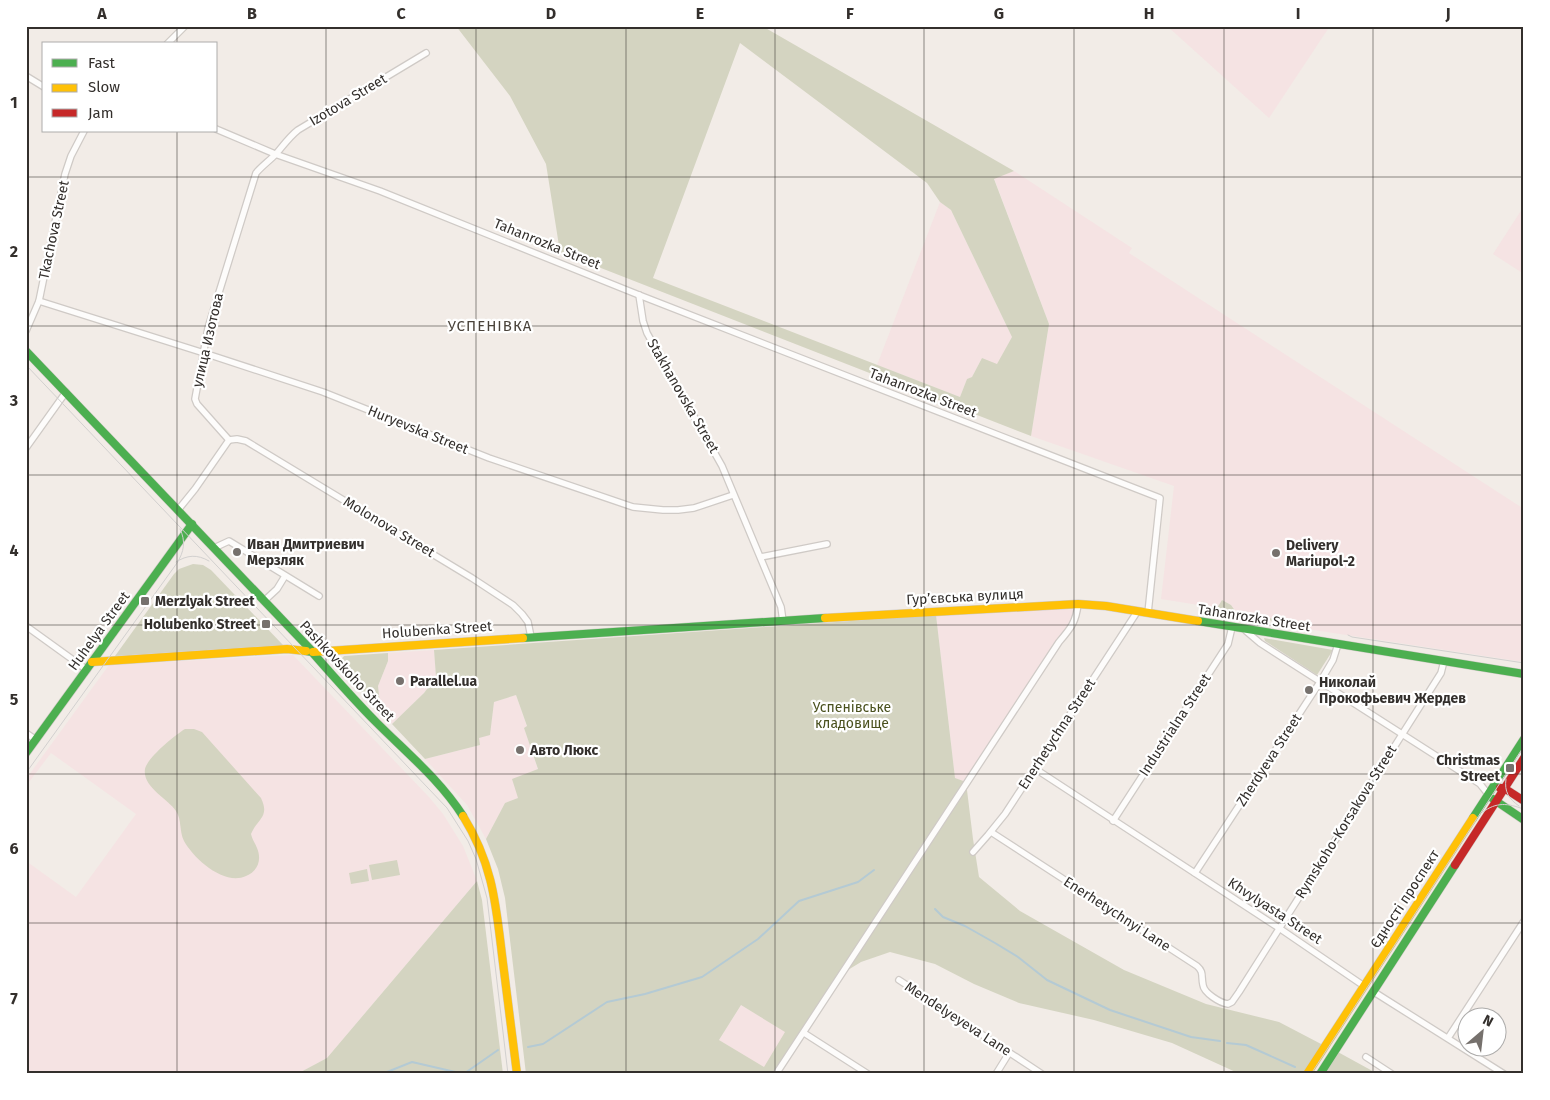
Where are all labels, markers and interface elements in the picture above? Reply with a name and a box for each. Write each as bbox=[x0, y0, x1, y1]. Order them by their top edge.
text: A bbox=[96, 4, 107, 23]
text: B bbox=[247, 4, 257, 23]
text: C bbox=[396, 4, 406, 23]
text: D bbox=[546, 4, 556, 23]
text: E bbox=[696, 4, 704, 23]
text: F bbox=[846, 4, 854, 23]
text: G bbox=[994, 4, 1004, 23]
text: H bbox=[1144, 4, 1154, 23]
text: I bbox=[1296, 4, 1300, 23]
text: J bbox=[1444, 4, 1451, 23]
legend bbox=[42, 42, 218, 132]
text: Fast bbox=[88, 54, 115, 72]
street label: Izotova Street bbox=[306, 70, 391, 130]
text: Slow bbox=[88, 78, 120, 96]
text: 1 bbox=[10, 93, 18, 112]
text: Jam bbox=[88, 104, 114, 122]
street label: Tkachova Street bbox=[35, 178, 73, 281]
street label: Tahanrozka Street bbox=[491, 215, 604, 274]
text: 2 bbox=[10, 242, 18, 261]
street label: улица Изотова bbox=[189, 291, 227, 389]
district label: УСПЕНІВКА bbox=[448, 317, 532, 335]
street label: Stakhanovska Street bbox=[643, 336, 723, 457]
street label: Tahanrozka Street bbox=[867, 365, 980, 422]
text: 3 bbox=[9, 391, 18, 410]
street label: Huryevska Street bbox=[365, 402, 472, 458]
street label: Molonova Street bbox=[340, 493, 439, 561]
place label: Иван Дмитриевич Мерзляк bbox=[247, 536, 365, 569]
place label: Delivery Mariupol-2 bbox=[1286, 537, 1355, 570]
text: 4 bbox=[9, 541, 19, 560]
marker: Иван Дмитриевич Мерзляк bbox=[231, 546, 243, 558]
marker: Delivery Mariupol-2 bbox=[1270, 547, 1282, 559]
street label: Гур’євська вулиця bbox=[906, 585, 1024, 609]
street label: Huhelya Street bbox=[65, 587, 134, 674]
place label: Merzlyak Street bbox=[155, 593, 255, 610]
marker: Merzlyak Street bbox=[139, 595, 151, 607]
street label: Tahanrozka Street bbox=[1197, 601, 1312, 635]
place label: Holubenko Street bbox=[144, 616, 257, 633]
street label: Pashkovskoho Street bbox=[296, 617, 399, 726]
marker: Holubenko Street bbox=[260, 618, 272, 630]
street label: Holubenka Street bbox=[381, 618, 494, 642]
street label: Industrialna Street bbox=[1135, 670, 1215, 779]
place label: Parallel.ua bbox=[410, 673, 477, 690]
place label: Николай Прокофьевич Жердев bbox=[1319, 674, 1466, 707]
marker: Parallel.ua bbox=[394, 675, 406, 687]
street label: Enerhetychna Street bbox=[1015, 675, 1100, 793]
marker: Николай Прокофьевич Жердев bbox=[1303, 684, 1315, 696]
text: 5 bbox=[10, 690, 19, 709]
park label: Успенівське кладовище bbox=[813, 699, 891, 732]
street label: Zherdyeva Street bbox=[1233, 710, 1306, 809]
street label: Rymskoho-Korsakova Street bbox=[1292, 741, 1401, 902]
place label: Авто Люкс bbox=[529, 742, 598, 759]
marker: Авто Люкс bbox=[514, 744, 526, 756]
place label: Christmas Street bbox=[1436, 752, 1501, 785]
marker: Christmas Street bbox=[1504, 762, 1516, 774]
text: 6 bbox=[9, 839, 19, 858]
street label: Єдності проспект bbox=[1367, 846, 1443, 951]
street label: Enerhetychnyi Lane bbox=[1060, 873, 1174, 955]
street label: Khvylyasta Street bbox=[1225, 874, 1326, 948]
street label: Mendelyeyeva Lane bbox=[901, 978, 1015, 1060]
text: 7 bbox=[10, 989, 18, 1008]
north arrow bbox=[1458, 1008, 1508, 1058]
text: N bbox=[1480, 1011, 1496, 1031]

